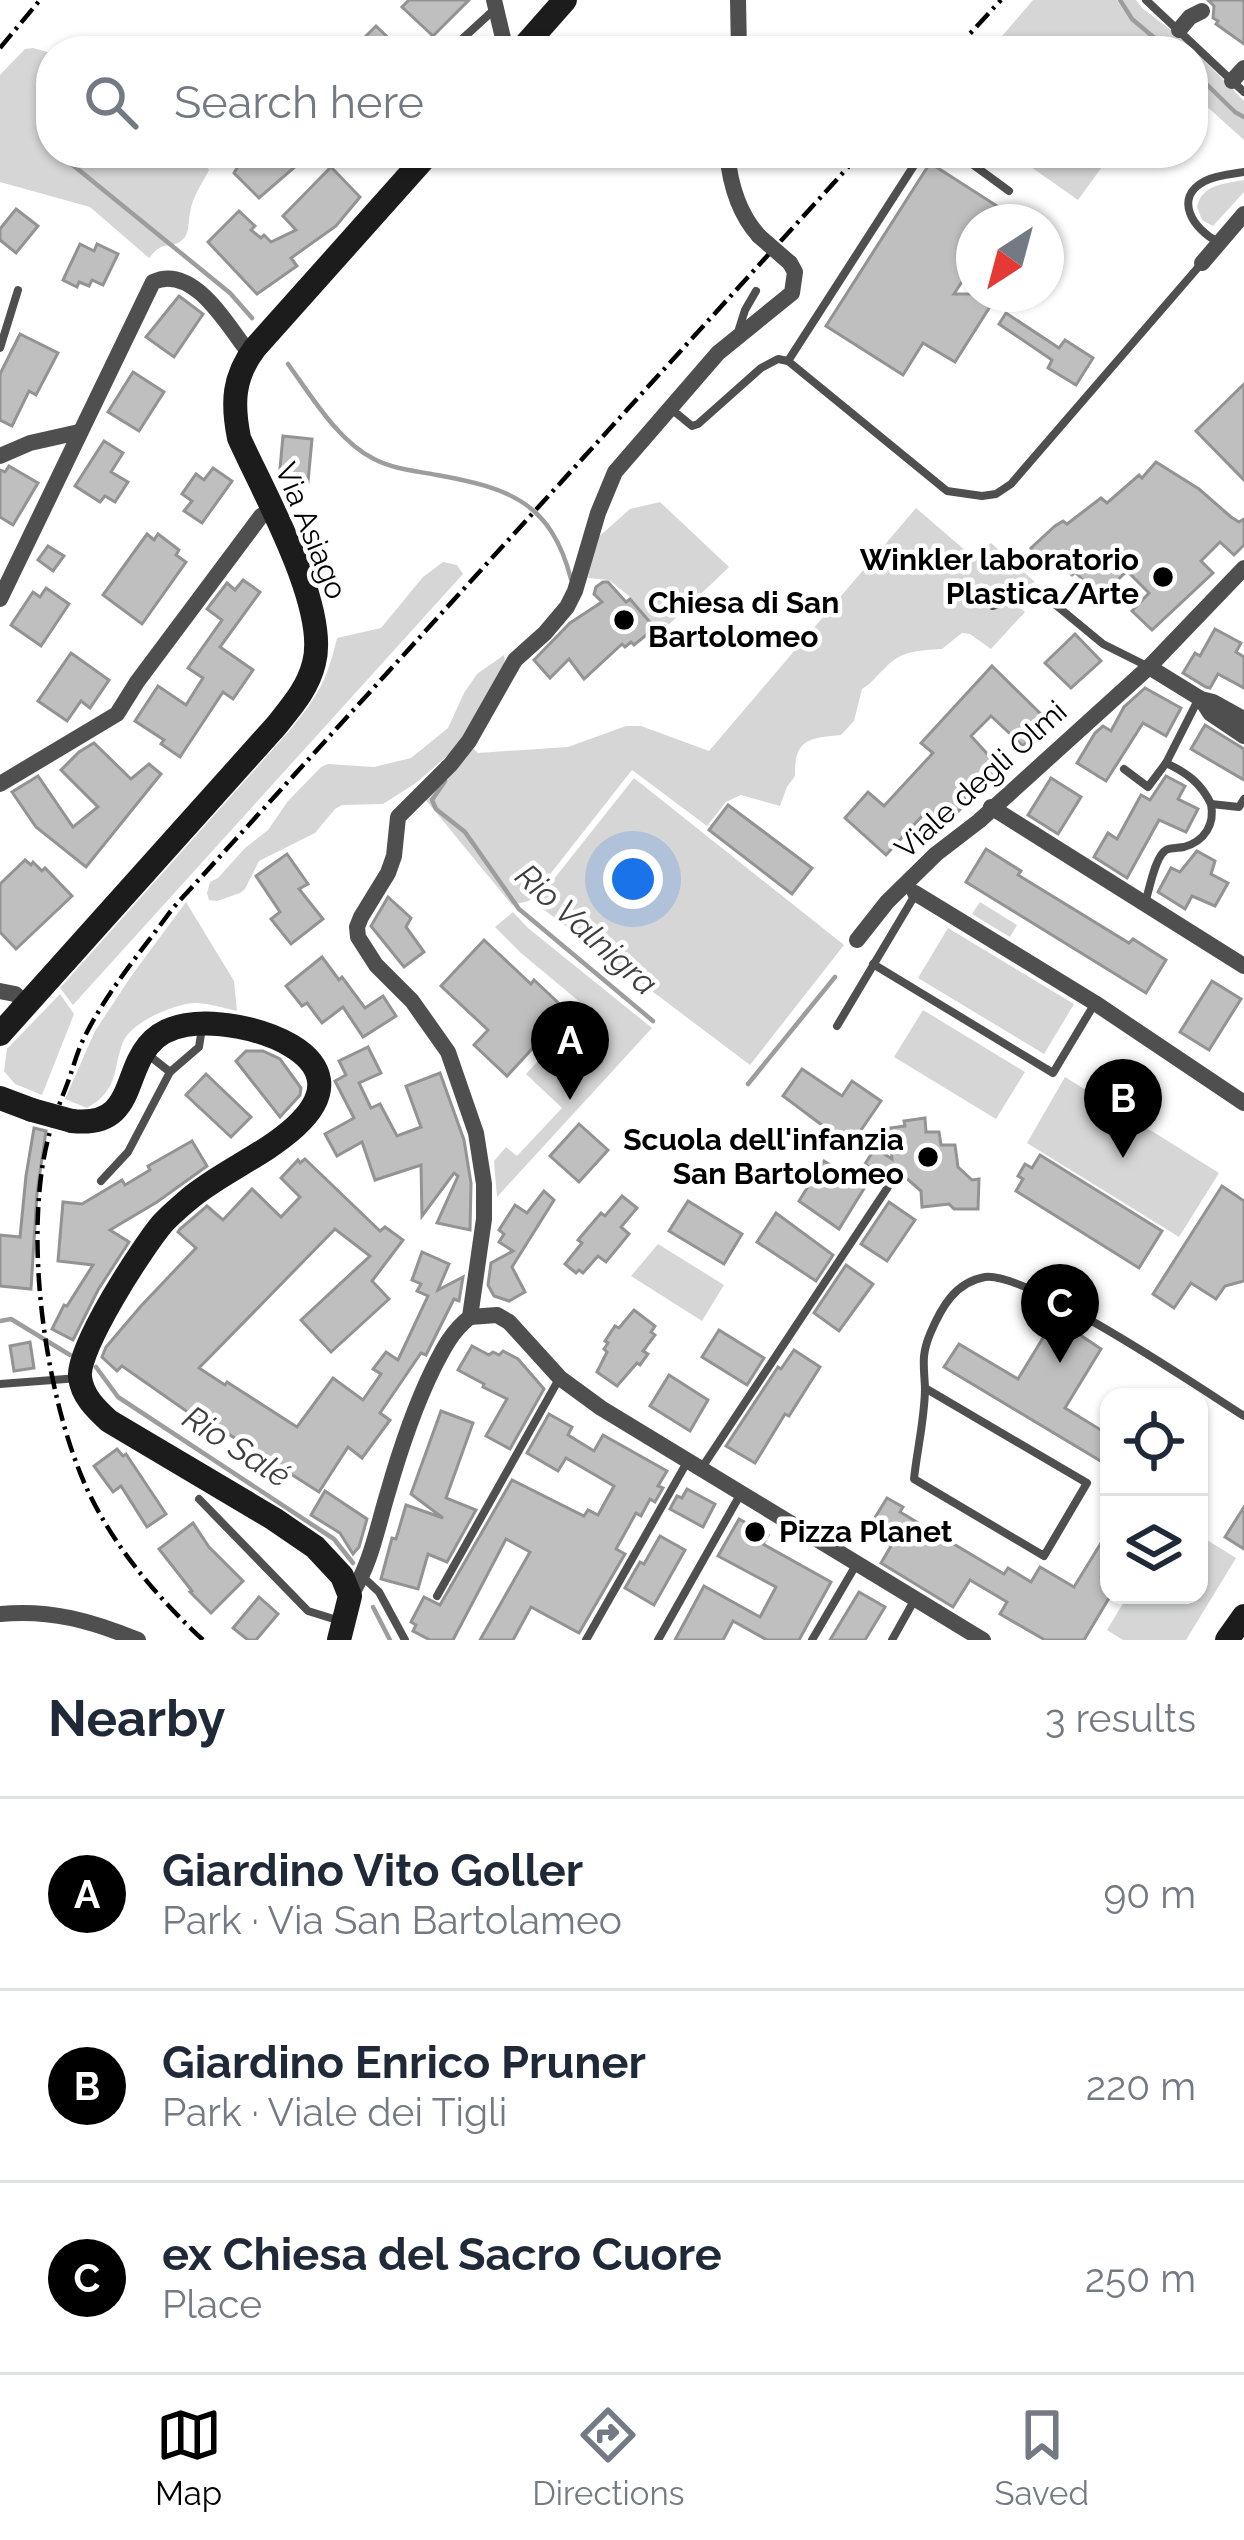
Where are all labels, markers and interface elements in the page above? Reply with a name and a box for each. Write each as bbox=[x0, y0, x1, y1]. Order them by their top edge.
search box bbox=[36, 36, 1208, 168]
icon: search bbox=[78, 69, 144, 135]
text: Search here bbox=[174, 76, 424, 129]
north arrow bbox=[956, 204, 1064, 312]
street label: Via Asiago bbox=[268, 458, 355, 604]
place label: Winkler laboratorio Plastica/Arte bbox=[860, 542, 1139, 611]
marker: Winkler laboratorio Plastica/Arte bbox=[1150, 564, 1176, 590]
place label: Chiesa di San Bartolomeo bbox=[648, 585, 839, 654]
marker: Chiesa di San Bartolomeo bbox=[611, 607, 637, 633]
street label: Viale degli Olmi bbox=[888, 693, 1074, 866]
your location bbox=[603, 849, 663, 909]
water label: Rio Valnigra bbox=[508, 856, 665, 1003]
pin: A bbox=[531, 1001, 609, 1100]
pin: B bbox=[1084, 1059, 1162, 1158]
place label: Scuola dell'infanzia San Bartolomeo bbox=[623, 1122, 904, 1191]
marker: Scuola dell'infanzia San Bartolomeo bbox=[915, 1144, 941, 1170]
pin: C bbox=[1021, 1264, 1099, 1363]
map controls bbox=[1100, 1388, 1208, 1604]
button: locate bbox=[1100, 1388, 1208, 1496]
water label: Rio Salé bbox=[176, 1397, 298, 1495]
button: layers bbox=[1100, 1496, 1208, 1604]
place label: Pizza Planet bbox=[779, 1514, 953, 1549]
marker: Pizza Planet bbox=[742, 1519, 768, 1545]
text: Nearby bbox=[48, 1688, 225, 1748]
text: 3 results bbox=[1045, 1695, 1196, 1741]
text: Giardino Vito Goller bbox=[162, 1844, 583, 1897]
text: A bbox=[74, 1871, 100, 1917]
text: 90 m bbox=[1103, 1871, 1196, 1917]
text: Park · Via San Bartolameo bbox=[162, 1897, 622, 1943]
text: Giardino Enrico Pruner bbox=[162, 2036, 646, 2089]
text: B bbox=[74, 2063, 100, 2109]
text: 220 m bbox=[1086, 2063, 1196, 2109]
text: Park · Viale dei Tigli bbox=[162, 2089, 507, 2135]
text: ex Chiesa del Sacro Cuore bbox=[162, 2228, 722, 2281]
text: C bbox=[74, 2255, 100, 2301]
text: 250 m bbox=[1085, 2255, 1196, 2301]
text: Place bbox=[162, 2281, 262, 2327]
tab: Map bbox=[155, 2402, 222, 2513]
tab: Directions bbox=[532, 2402, 685, 2513]
tab: Saved bbox=[995, 2402, 1089, 2513]

